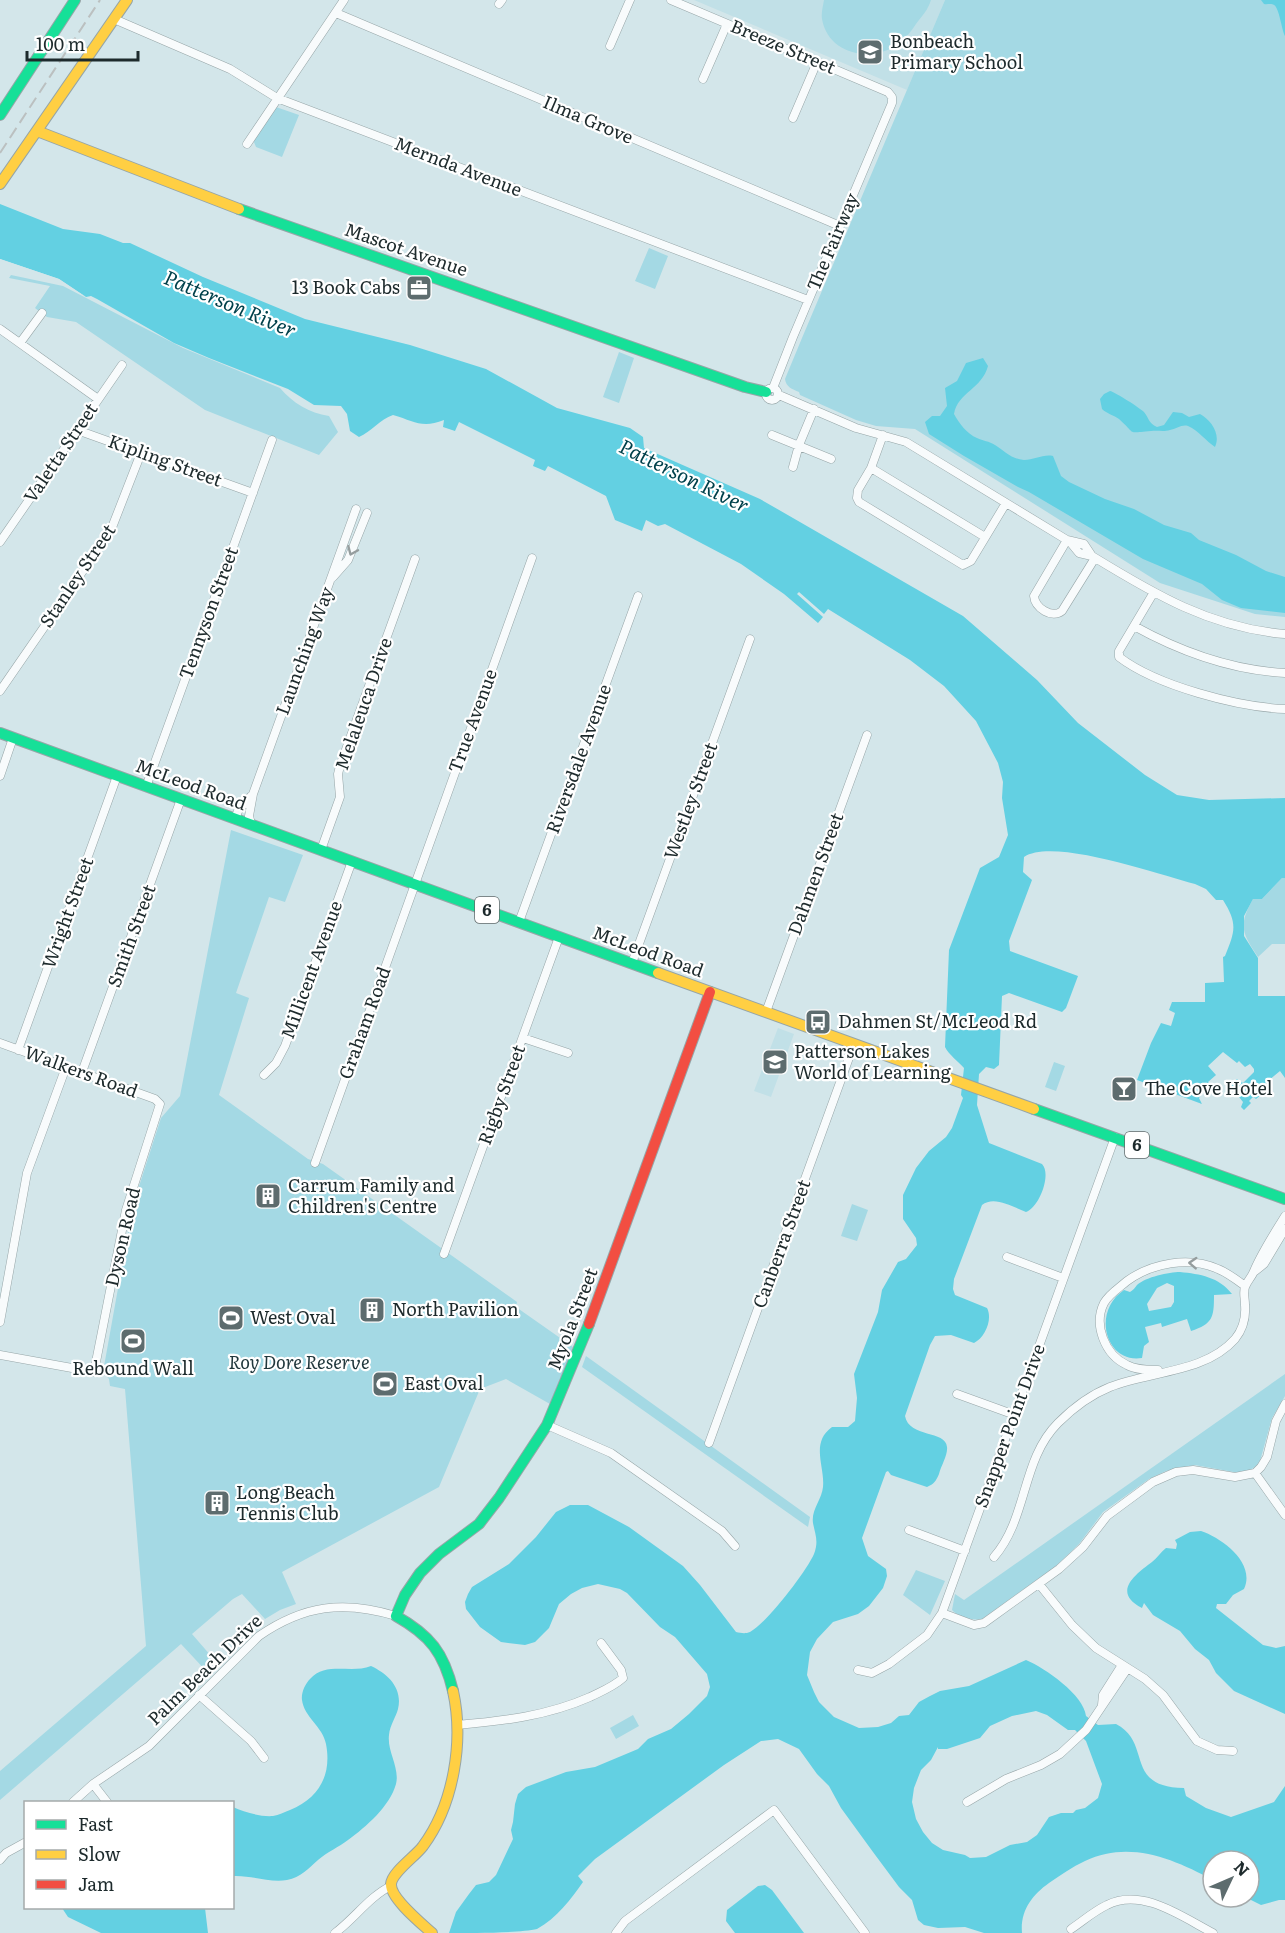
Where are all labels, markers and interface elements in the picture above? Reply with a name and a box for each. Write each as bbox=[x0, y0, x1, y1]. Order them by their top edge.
street label: Breeze Street bbox=[727, 11, 841, 80]
scale bar bbox=[27, 24, 138, 62]
place label: Bonbeach Primary School bbox=[890, 27, 1023, 75]
text: 100 m bbox=[36, 30, 85, 57]
school or university icon: Bonbeach Primary School bbox=[855, 37, 885, 67]
street label: Ilma Grove bbox=[539, 87, 638, 150]
street label: Mernda Avenue bbox=[391, 129, 526, 202]
street label: The Fairway bbox=[799, 188, 865, 295]
street label: Mascot Avenue bbox=[341, 215, 472, 282]
water label: Patterson River bbox=[160, 261, 302, 344]
place label: 13 Book Cabs bbox=[292, 273, 400, 300]
office icon: 13 Book Cabs bbox=[404, 273, 434, 303]
street label: Valetta Street bbox=[16, 396, 104, 508]
street label: Kipling Street bbox=[105, 426, 227, 493]
water label: Patterson River bbox=[615, 430, 755, 519]
street label: Stanley Street bbox=[32, 517, 122, 632]
street label: Tennyson Street bbox=[171, 542, 244, 683]
one-way arrow bbox=[347, 544, 359, 555]
street label: Launching Way bbox=[268, 582, 340, 718]
street label: Melaleuca Drive bbox=[327, 634, 398, 773]
street label: True Avenue bbox=[440, 665, 503, 776]
street label: Riversdale Avenue bbox=[538, 680, 617, 837]
street label: Westley Street bbox=[656, 738, 724, 863]
street label: McLeod Road bbox=[132, 751, 251, 816]
street label: Dahmen Street bbox=[780, 808, 850, 939]
street label: Wright Street bbox=[34, 852, 100, 972]
street label: Smith Street bbox=[99, 879, 162, 991]
street label: Millicent Avenue bbox=[273, 897, 348, 1042]
road number: 6 bbox=[475, 897, 499, 923]
street label: McLeod Road bbox=[589, 918, 708, 983]
street label: Graham Road bbox=[331, 962, 396, 1083]
bus stop icon: Dahmen St/McLeod Rd bbox=[803, 1007, 833, 1037]
place label: Dahmen St/McLeod Rd bbox=[838, 1007, 1037, 1034]
place label: Patterson Lakes World of Learning bbox=[794, 1037, 952, 1085]
street label: Walkers Road bbox=[21, 1038, 142, 1104]
street label: Rigby Street bbox=[470, 1040, 531, 1148]
school or university icon: Patterson Lakes World of Learning bbox=[760, 1047, 790, 1077]
bar icon: The Cove Hotel bbox=[1109, 1074, 1139, 1104]
place label: The Cove Hotel bbox=[1144, 1074, 1273, 1101]
road number: 6 bbox=[1125, 1132, 1149, 1158]
place label: Carrum Family and Children's Centre bbox=[288, 1171, 455, 1219]
street label: Canberra Street bbox=[745, 1175, 817, 1312]
building icon: Carrum Family and Children's Centre bbox=[253, 1181, 283, 1211]
street label: Dyson Road bbox=[97, 1184, 146, 1289]
one-way arrow bbox=[1188, 1257, 1197, 1270]
street label: Myola Street bbox=[540, 1263, 604, 1374]
building icon: North Pavilion bbox=[357, 1295, 387, 1325]
place label: North Pavilion bbox=[392, 1295, 519, 1322]
sports icon: West Oval bbox=[216, 1303, 246, 1333]
place label: West Oval bbox=[250, 1303, 336, 1330]
sports icon: Rebound Wall bbox=[118, 1326, 148, 1356]
street label: Snapper Point Drive bbox=[966, 1340, 1051, 1511]
park label: Roy Dore Reserve bbox=[228, 1348, 370, 1375]
place label: Rebound Wall bbox=[72, 1354, 194, 1381]
sports icon: East Oval bbox=[370, 1369, 400, 1399]
place label: East Oval bbox=[404, 1369, 483, 1396]
place label: Long Beach Tennis Club bbox=[236, 1478, 339, 1526]
building icon: Long Beach Tennis Club bbox=[202, 1488, 232, 1518]
street label: Palm Beach Drive bbox=[141, 1607, 267, 1731]
legend bbox=[24, 1801, 234, 1909]
text: Fast bbox=[78, 1810, 114, 1837]
text: Slow bbox=[78, 1840, 121, 1867]
north arrow bbox=[1201, 1849, 1261, 1909]
text: N bbox=[1229, 1855, 1256, 1881]
text: Jam bbox=[78, 1870, 114, 1897]

